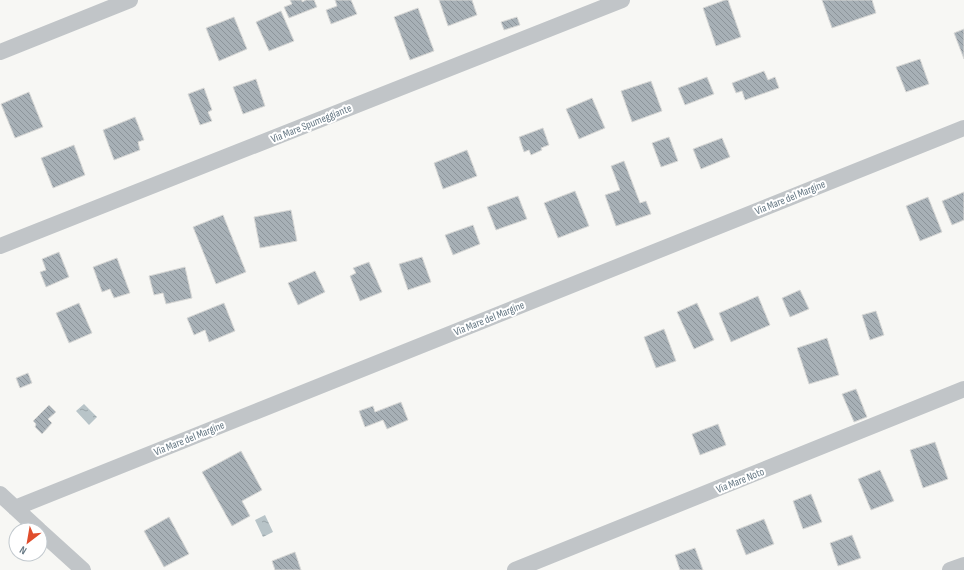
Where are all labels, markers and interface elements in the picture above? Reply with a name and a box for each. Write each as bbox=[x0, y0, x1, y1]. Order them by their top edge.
street label: Via Mare Spumeggiante bbox=[269, 101, 353, 146]
street label: Via Mare del Margine bbox=[753, 177, 827, 218]
street label: Via Mare del Margine bbox=[452, 298, 526, 339]
street label: Via Mare del Margine bbox=[152, 418, 226, 459]
street label: Via Mare Noto bbox=[714, 465, 767, 496]
north arrow bbox=[8, 522, 48, 562]
text: N bbox=[17, 543, 29, 557]

